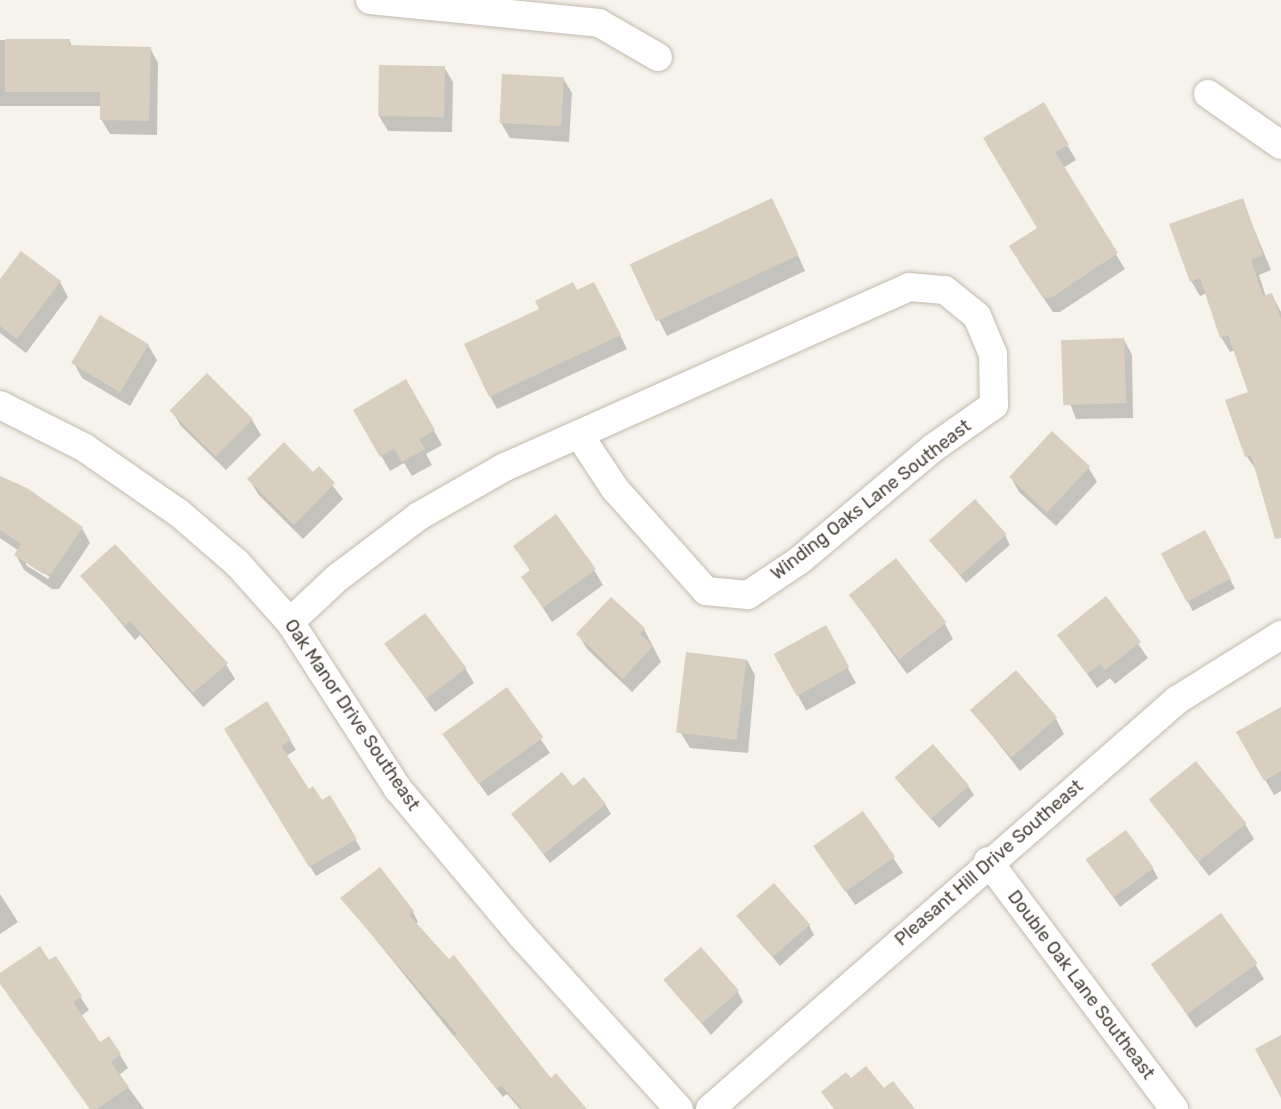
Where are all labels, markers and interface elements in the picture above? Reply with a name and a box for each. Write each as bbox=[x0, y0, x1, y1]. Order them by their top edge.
street label: Winding Oaks Lane Southeast bbox=[767, 415, 975, 585]
street label: Oak Manor Drive Southeast bbox=[280, 615, 424, 815]
street label: Pleasant Hill Drive Southeast bbox=[891, 775, 1087, 951]
street label: Double Oak Lane Southeast bbox=[1003, 886, 1159, 1084]

